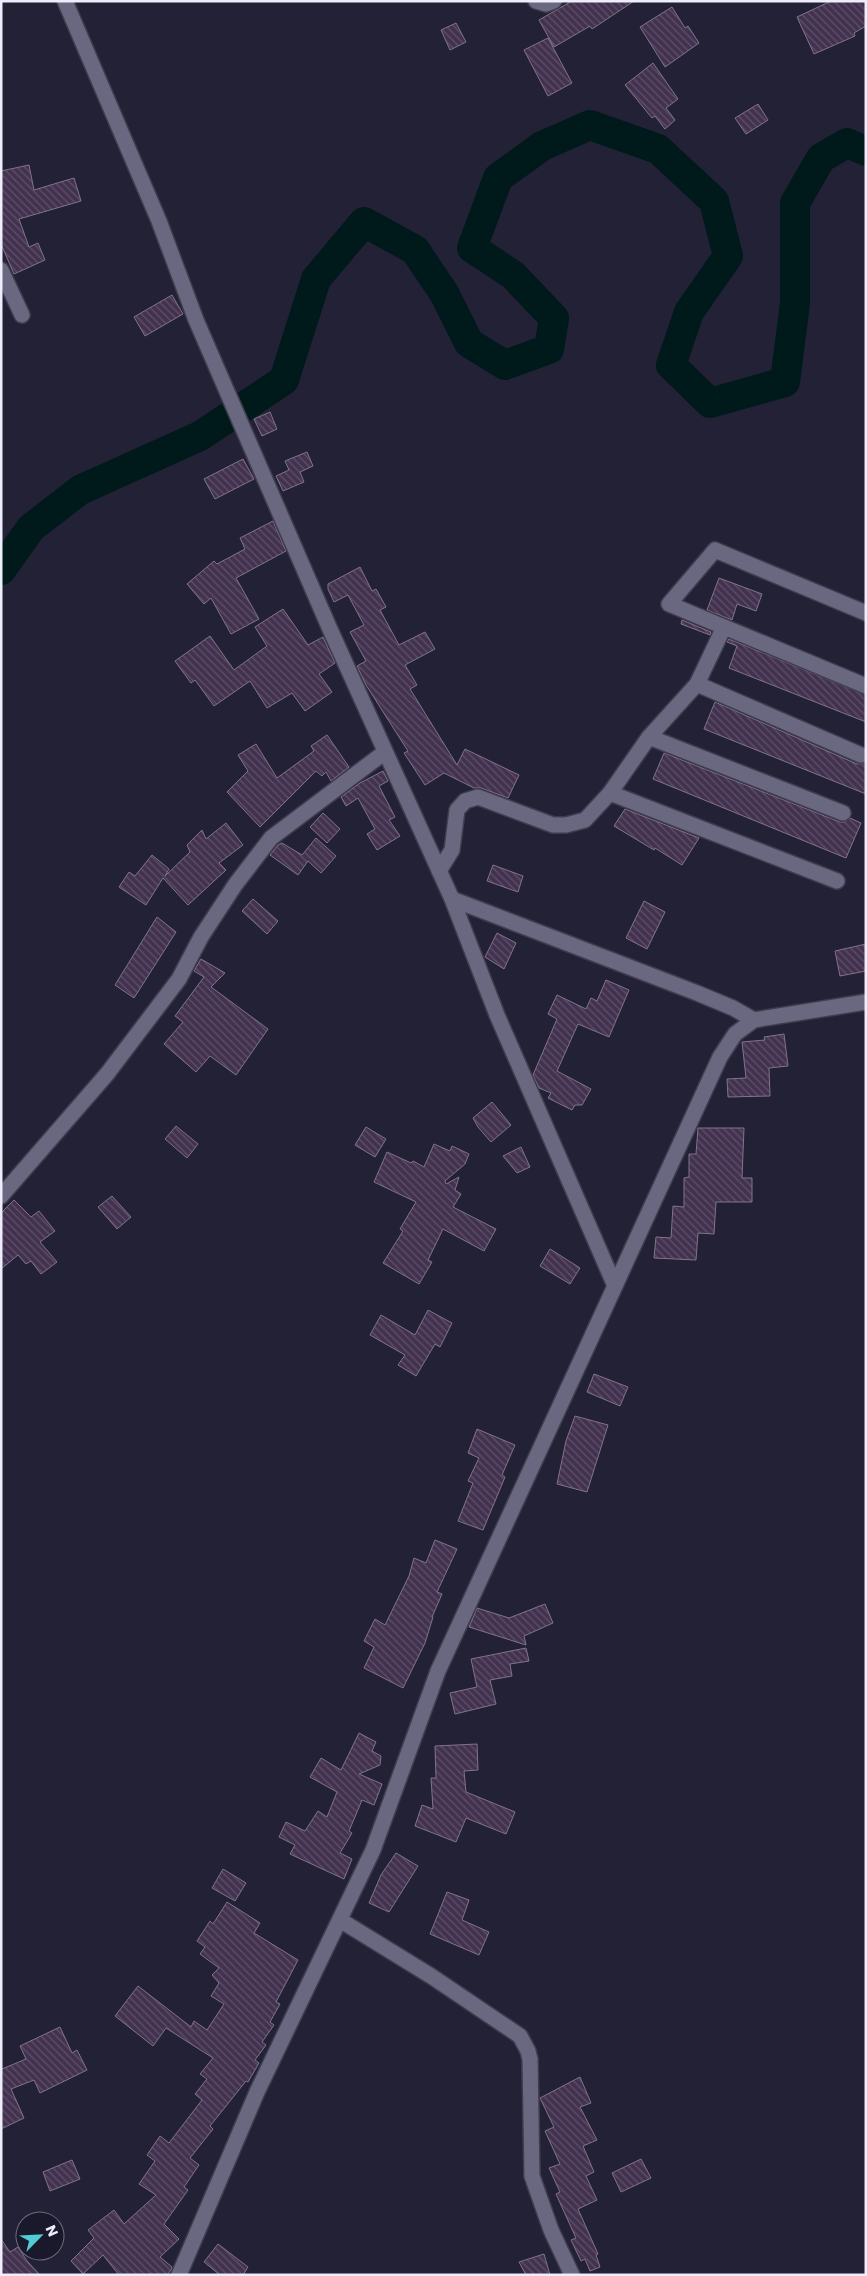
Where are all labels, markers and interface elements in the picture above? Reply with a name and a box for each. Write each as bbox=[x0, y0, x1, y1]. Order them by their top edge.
north arrow bbox=[15, 2211, 65, 2261]
text: N bbox=[41, 2222, 63, 2240]

